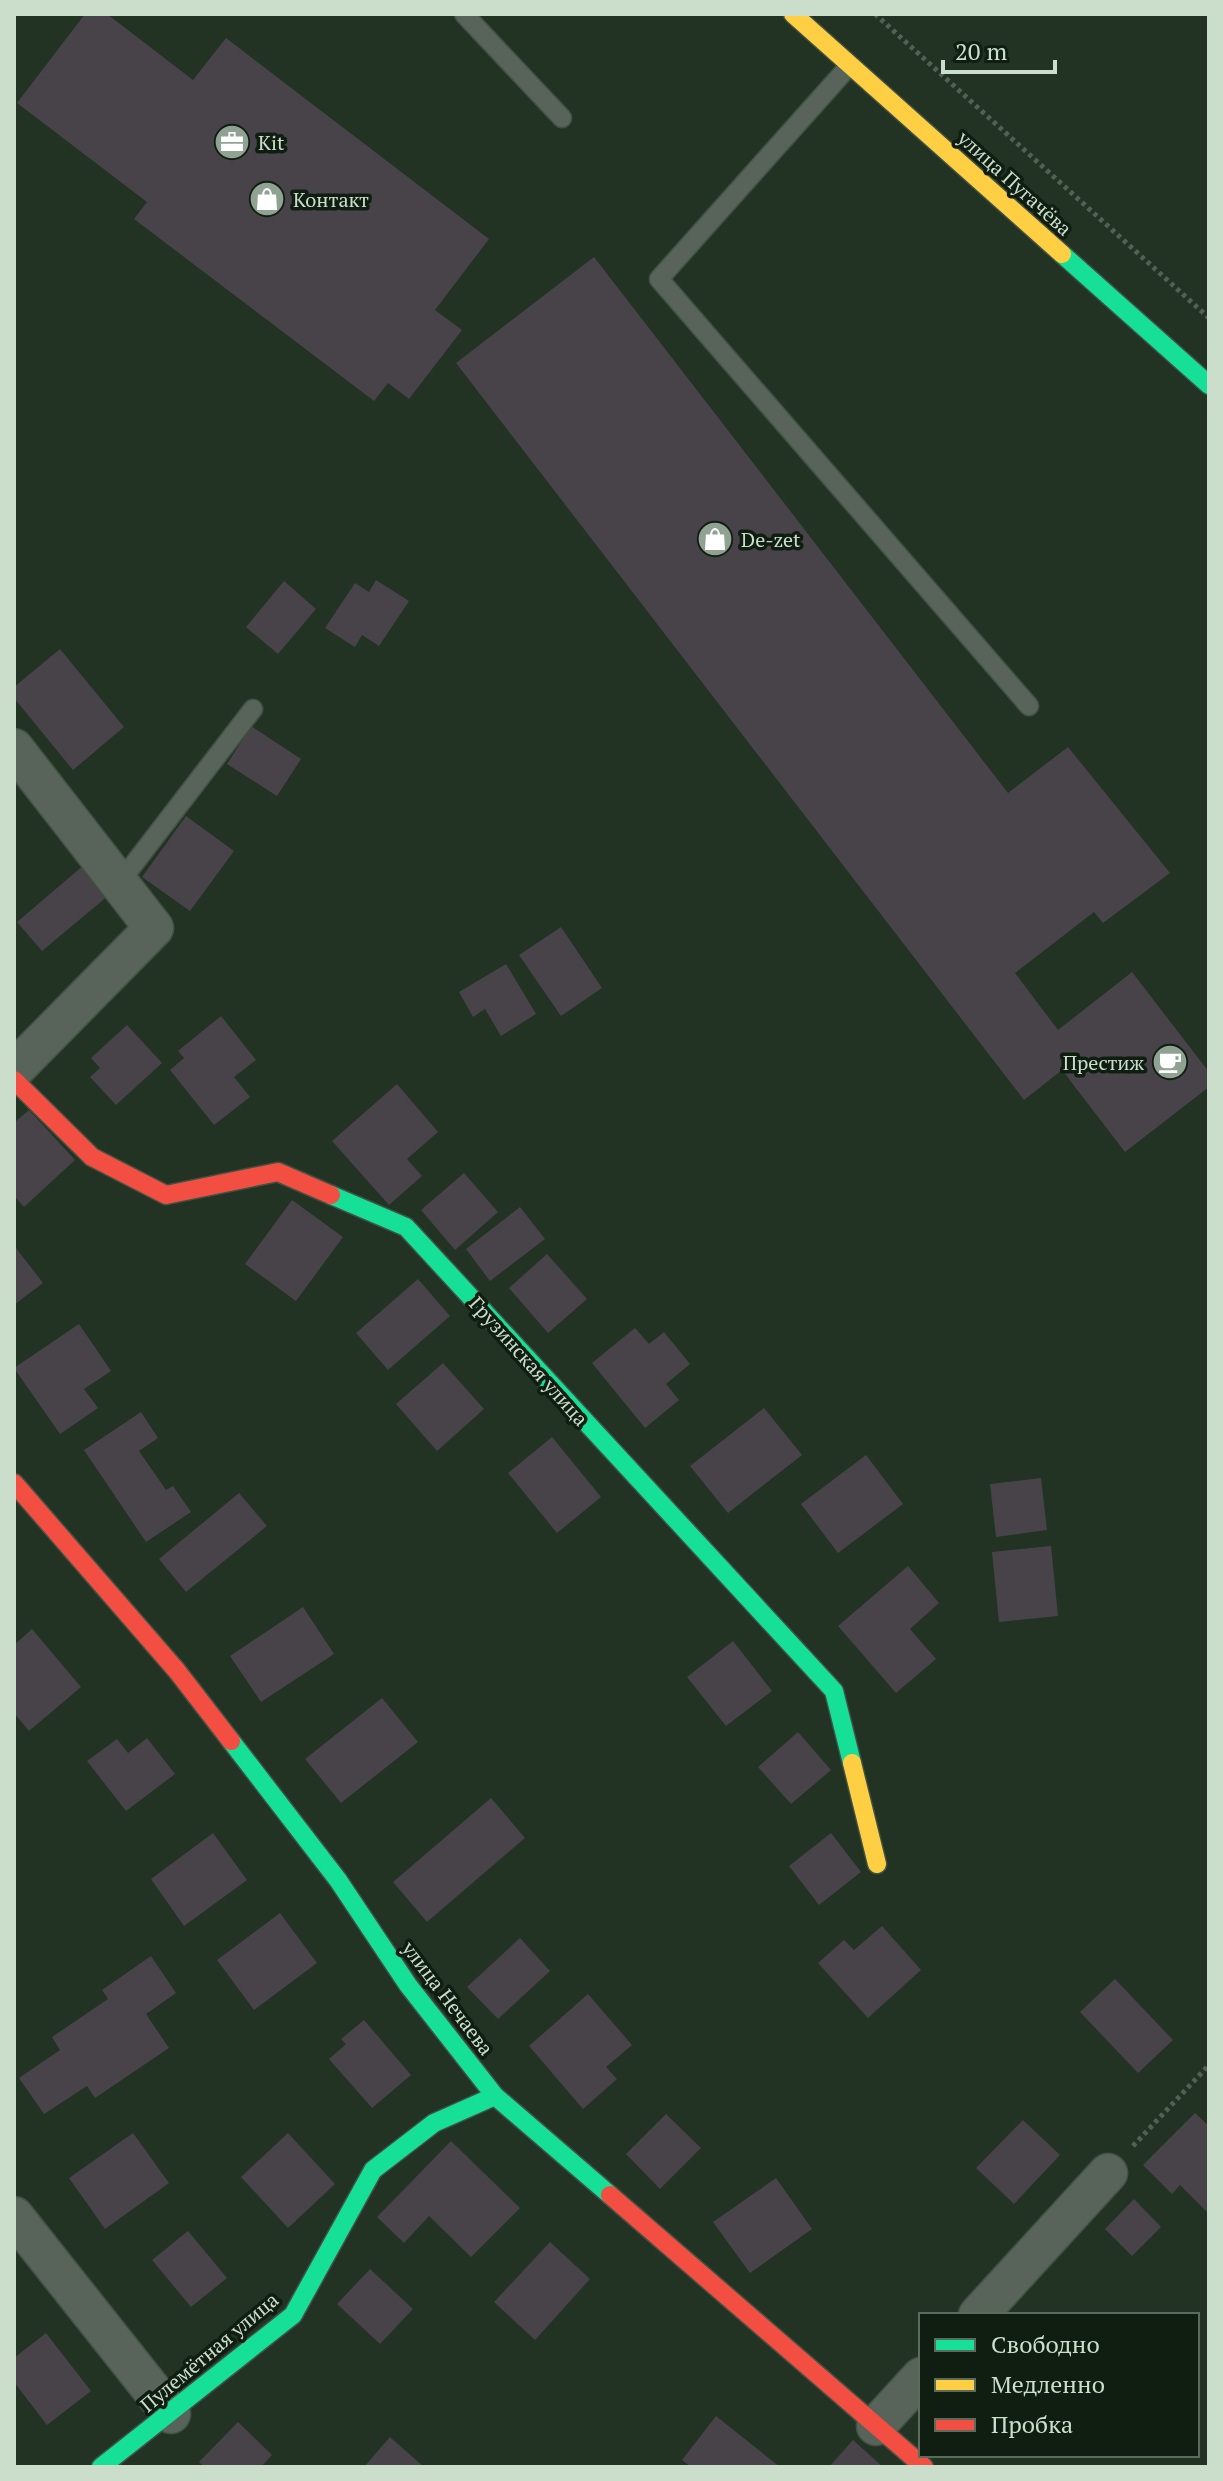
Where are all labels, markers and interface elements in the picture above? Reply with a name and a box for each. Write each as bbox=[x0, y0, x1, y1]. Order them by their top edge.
scale bar bbox=[943, 24, 1055, 74]
text: 20 m bbox=[955, 35, 1007, 67]
office icon: Kit bbox=[213, 123, 251, 161]
street label: улица Пугачёва bbox=[951, 124, 1078, 242]
place label: Kit bbox=[258, 129, 285, 156]
shop icon: Контакт bbox=[248, 180, 286, 218]
place label: Контакт bbox=[293, 186, 369, 213]
shop icon: De-zet bbox=[696, 520, 734, 558]
place label: De-zet bbox=[741, 526, 801, 553]
cafe icon: Престиж bbox=[1151, 1043, 1189, 1081]
place label: Престиж bbox=[1063, 1049, 1145, 1076]
street label: Грузинская улица bbox=[464, 1290, 594, 1432]
street label: улица Нечаева bbox=[396, 1935, 500, 2061]
street label: Пулемётная улица bbox=[134, 2286, 284, 2418]
legend bbox=[919, 2313, 1199, 2457]
text: Свободно bbox=[991, 2328, 1100, 2360]
text: Медленно bbox=[991, 2368, 1105, 2400]
text: Пробка bbox=[991, 2408, 1073, 2440]

